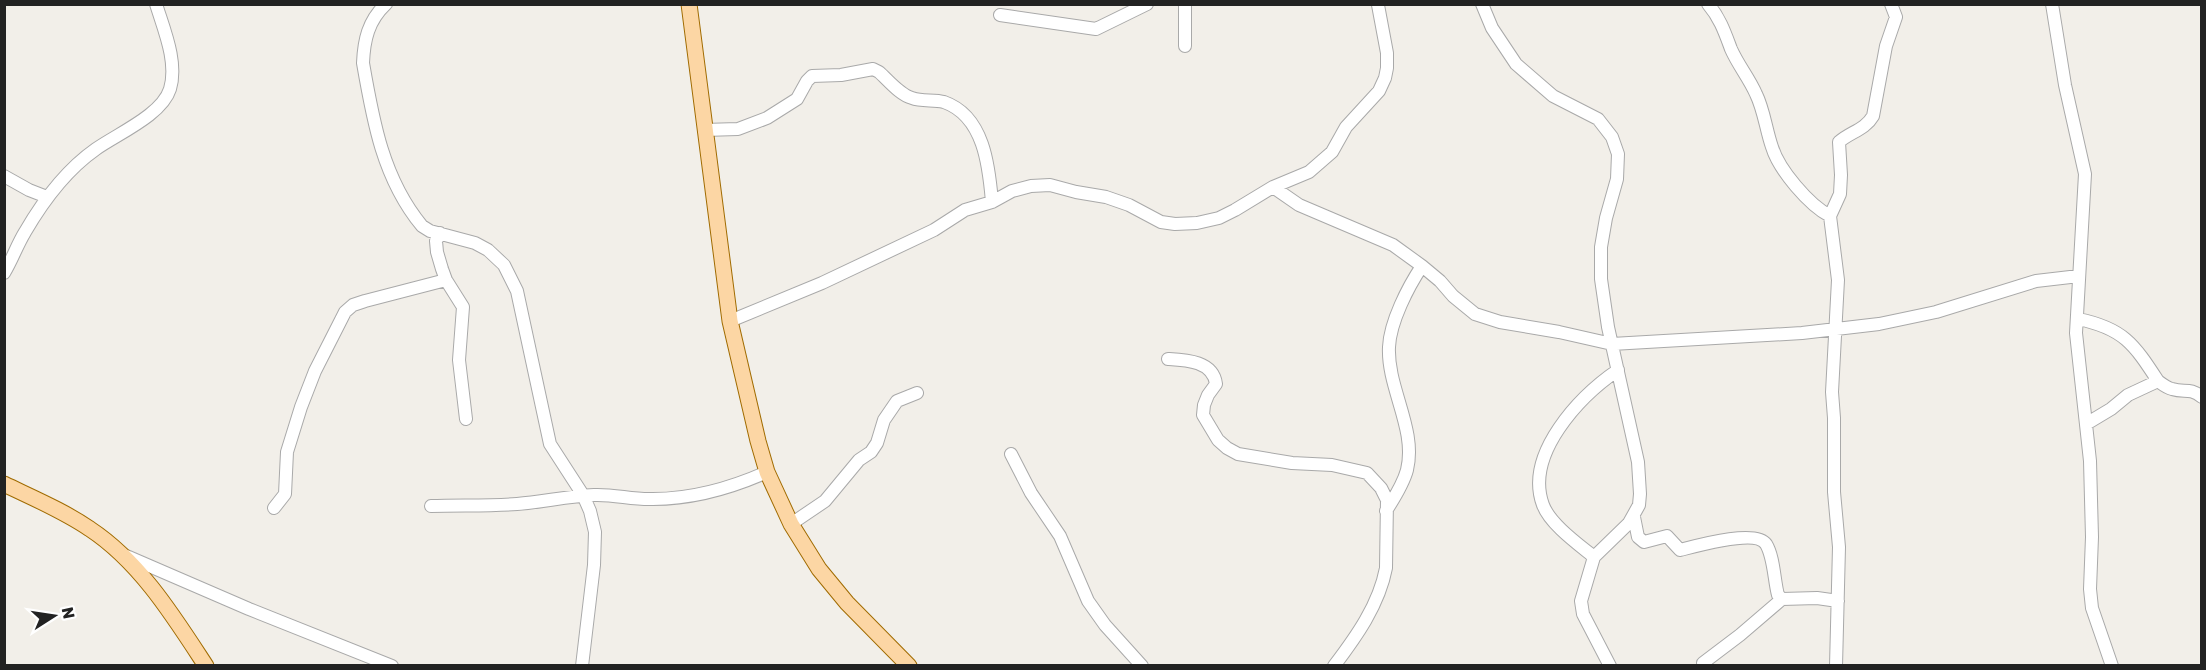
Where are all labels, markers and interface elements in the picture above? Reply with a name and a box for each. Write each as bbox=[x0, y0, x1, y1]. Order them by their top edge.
north arrow bbox=[24, 586, 84, 646]
text: N bbox=[58, 605, 79, 621]

